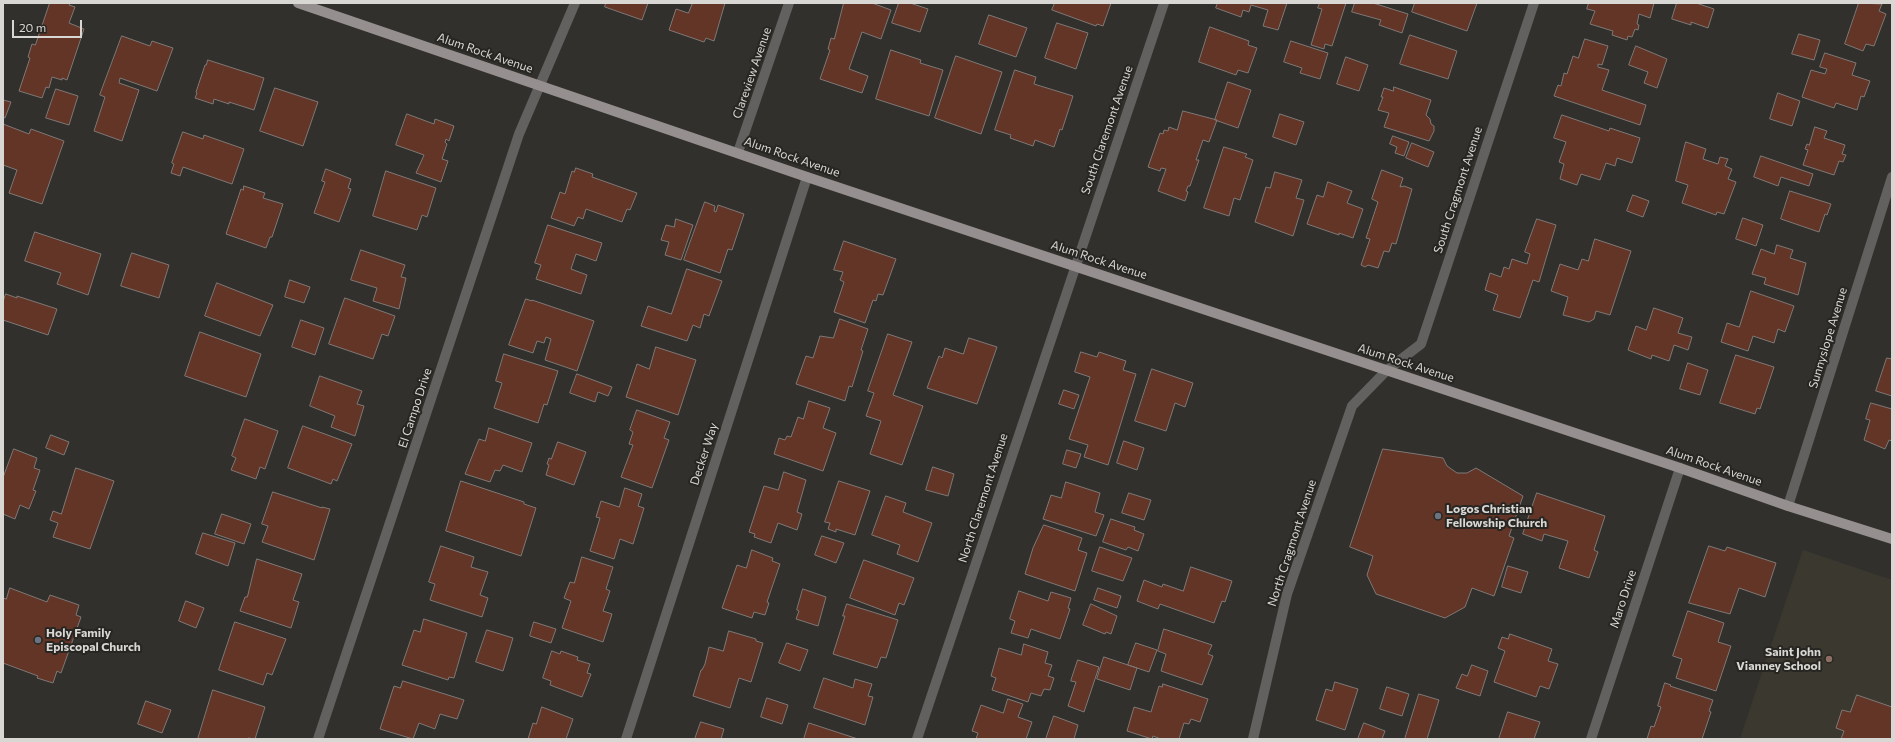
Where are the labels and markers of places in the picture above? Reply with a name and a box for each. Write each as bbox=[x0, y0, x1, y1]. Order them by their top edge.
place label: Logos Christian Fellowship Church bbox=[1446, 502, 1547, 530]
marker: Logos Christian Fellowship Church bbox=[1433, 511, 1443, 521]
place label: Holy Family Episcopal Church bbox=[46, 626, 141, 654]
marker: Holy Family Episcopal Church bbox=[33, 635, 43, 645]
place label: Saint John Vianney School bbox=[1736, 645, 1821, 673]
marker: Saint John Vianney School bbox=[1824, 654, 1834, 664]

